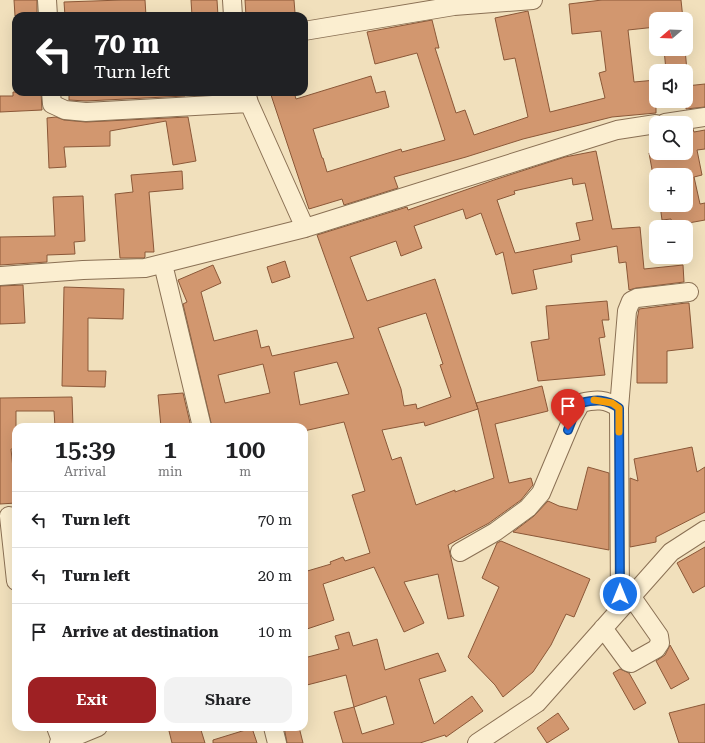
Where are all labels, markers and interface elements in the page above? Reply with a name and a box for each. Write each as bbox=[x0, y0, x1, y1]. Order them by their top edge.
north arrow bbox=[649, 12, 693, 56]
map controls bbox=[649, 12, 693, 264]
text: 70 m bbox=[94, 27, 159, 60]
icon: left bbox=[28, 28, 80, 80]
text: Turn left bbox=[94, 61, 170, 82]
button: sound bbox=[649, 64, 693, 108]
button: search bbox=[649, 116, 693, 160]
button: + bbox=[649, 168, 693, 212]
button: − bbox=[649, 220, 693, 264]
pin bbox=[551, 389, 585, 430]
icon: arrive bbox=[557, 395, 579, 417]
text: 15:39 bbox=[55, 436, 115, 464]
text: 1 bbox=[164, 436, 177, 464]
text: 100 bbox=[225, 436, 265, 464]
text: Arrival bbox=[64, 464, 106, 479]
text: min bbox=[158, 464, 182, 479]
text: m bbox=[239, 464, 251, 479]
icon: left bbox=[28, 509, 50, 531]
text: Turn left bbox=[62, 511, 130, 529]
text: 70 m bbox=[258, 511, 292, 529]
icon: left bbox=[28, 565, 50, 587]
text: Turn left bbox=[62, 567, 130, 585]
text: 20 m bbox=[258, 567, 292, 585]
position arrow bbox=[599, 573, 641, 615]
icon: arrive bbox=[28, 621, 50, 643]
text: Arrive at destination bbox=[62, 623, 218, 641]
text: 10 m bbox=[258, 623, 292, 641]
button: Exit bbox=[28, 677, 156, 723]
button: Share bbox=[164, 677, 292, 723]

